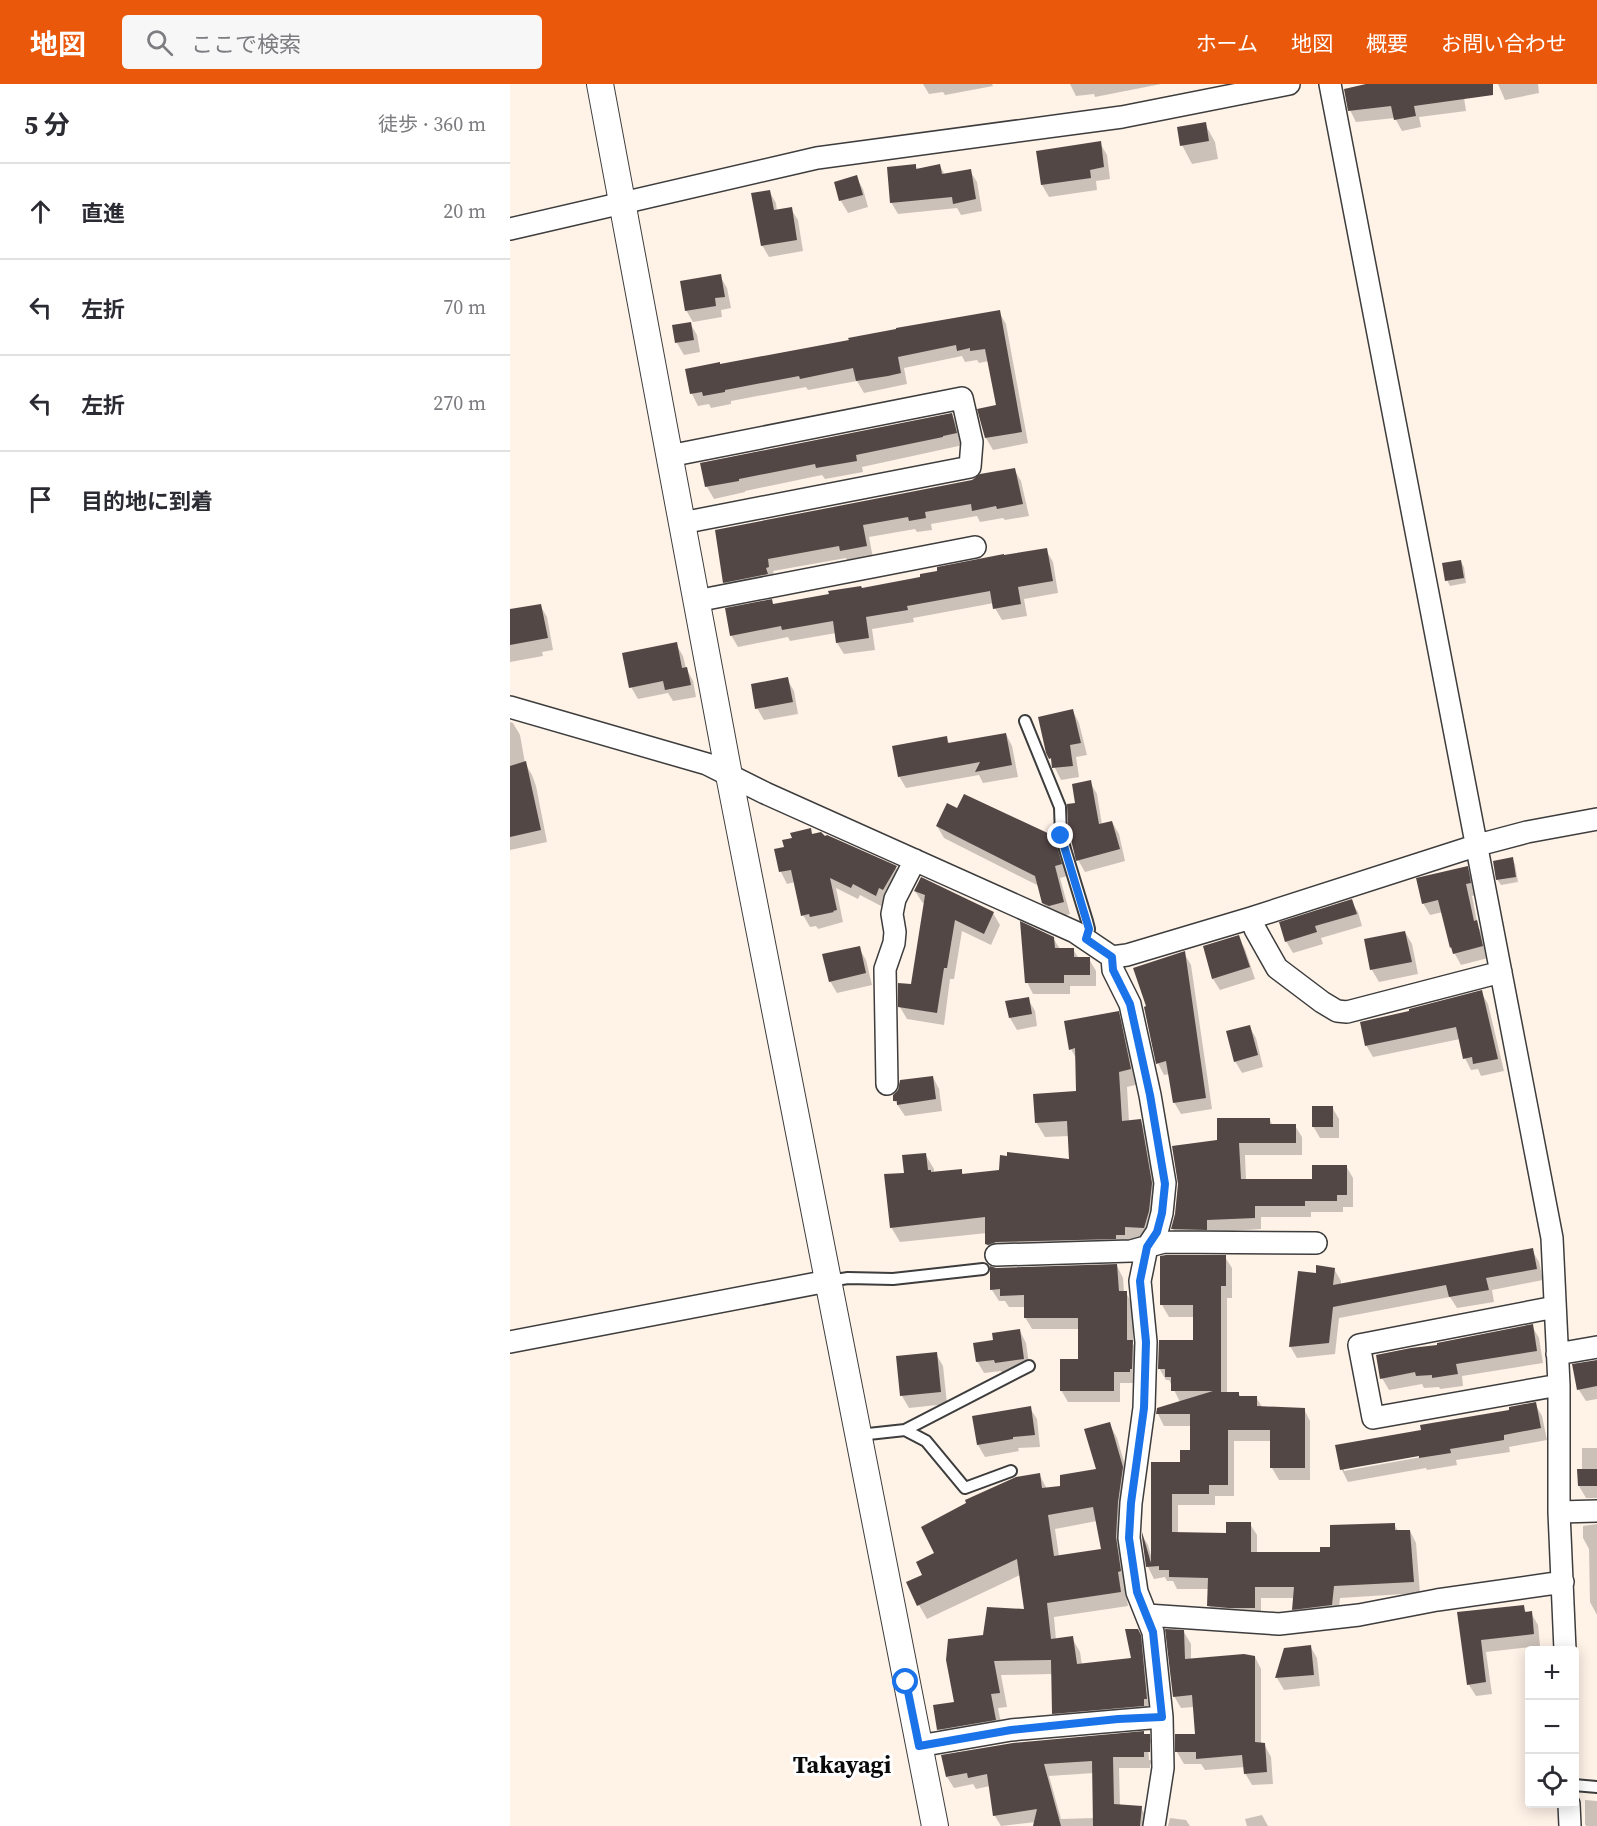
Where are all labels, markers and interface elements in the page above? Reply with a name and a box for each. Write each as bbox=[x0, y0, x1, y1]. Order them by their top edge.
search box bbox=[122, 15, 542, 69]
text: 地図 bbox=[30, 25, 86, 63]
icon: search bbox=[143, 26, 176, 59]
text: ここで検索 bbox=[191, 29, 301, 59]
text: ホーム bbox=[1196, 29, 1258, 58]
text: 地図 bbox=[1291, 29, 1333, 58]
text: 概要 bbox=[1366, 29, 1408, 58]
text: お問い合わせ bbox=[1441, 29, 1567, 58]
text: 5 分 bbox=[24, 107, 70, 143]
text: 徒歩 · 360 m bbox=[378, 110, 486, 138]
icon: ahead bbox=[24, 195, 57, 228]
text: 20 m bbox=[443, 197, 486, 225]
text: 直進 bbox=[81, 198, 125, 228]
icon: left bbox=[24, 291, 57, 324]
text: 70 m bbox=[443, 293, 486, 321]
text: 左折 bbox=[81, 294, 125, 324]
icon: left bbox=[24, 387, 57, 420]
text: 270 m bbox=[433, 389, 486, 417]
text: 左折 bbox=[81, 390, 125, 420]
icon: arrive bbox=[24, 483, 57, 516]
text: 目的地に到着 bbox=[81, 486, 213, 516]
route end bbox=[1047, 822, 1073, 848]
map controls bbox=[1525, 1646, 1579, 1808]
button: + bbox=[1525, 1646, 1579, 1700]
route start bbox=[892, 1668, 918, 1694]
button: − bbox=[1525, 1700, 1579, 1754]
district label: Takayagi bbox=[793, 1748, 892, 1781]
button: locate bbox=[1525, 1754, 1579, 1808]

